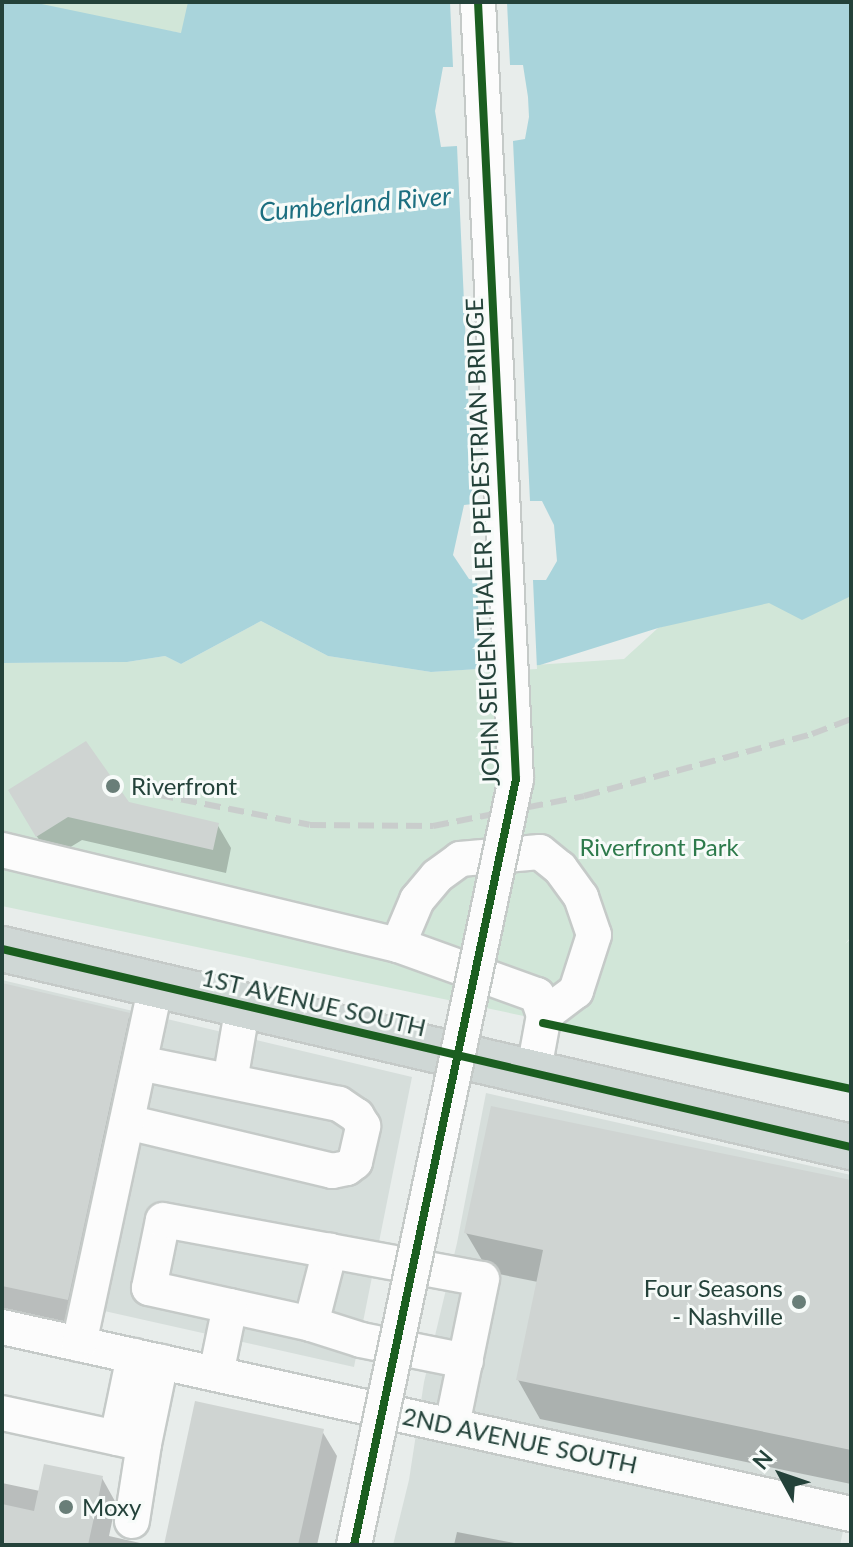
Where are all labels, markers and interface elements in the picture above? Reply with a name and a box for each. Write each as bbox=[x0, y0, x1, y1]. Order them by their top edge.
water label: Cumberland River bbox=[258, 180, 452, 228]
street label: JOHN SEIGENTHALER PEDESTRIAN BRIDGE bbox=[459, 297, 505, 787]
place label: Riverfront bbox=[131, 772, 237, 800]
marker: Riverfront bbox=[102, 775, 124, 797]
park label: Riverfront Park bbox=[579, 833, 739, 861]
street label: 1ST AVENUE SOUTH bbox=[198, 962, 430, 1042]
place label: Four Seasons - Nashville bbox=[643, 1274, 783, 1330]
marker: Four Seasons - Nashville bbox=[790, 1293, 808, 1311]
street label: 2ND AVENUE SOUTH bbox=[400, 1401, 640, 1479]
north arrow bbox=[741, 1435, 821, 1515]
text: N bbox=[746, 1444, 778, 1474]
place label: Moxy bbox=[82, 1493, 141, 1521]
marker: Moxy bbox=[57, 1498, 75, 1516]

